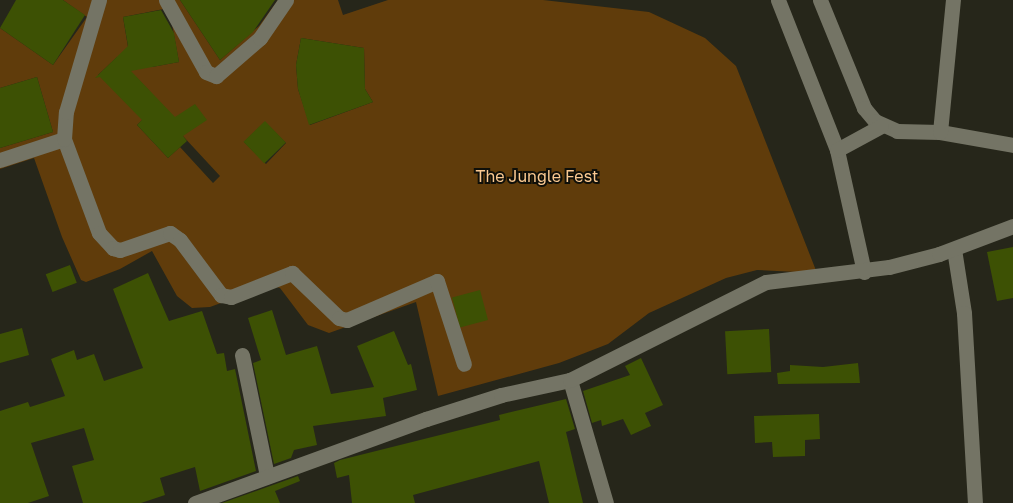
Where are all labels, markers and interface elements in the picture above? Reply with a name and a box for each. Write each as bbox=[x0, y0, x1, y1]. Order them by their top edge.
park label: The Jungle Fest bbox=[475, 166, 599, 186]

